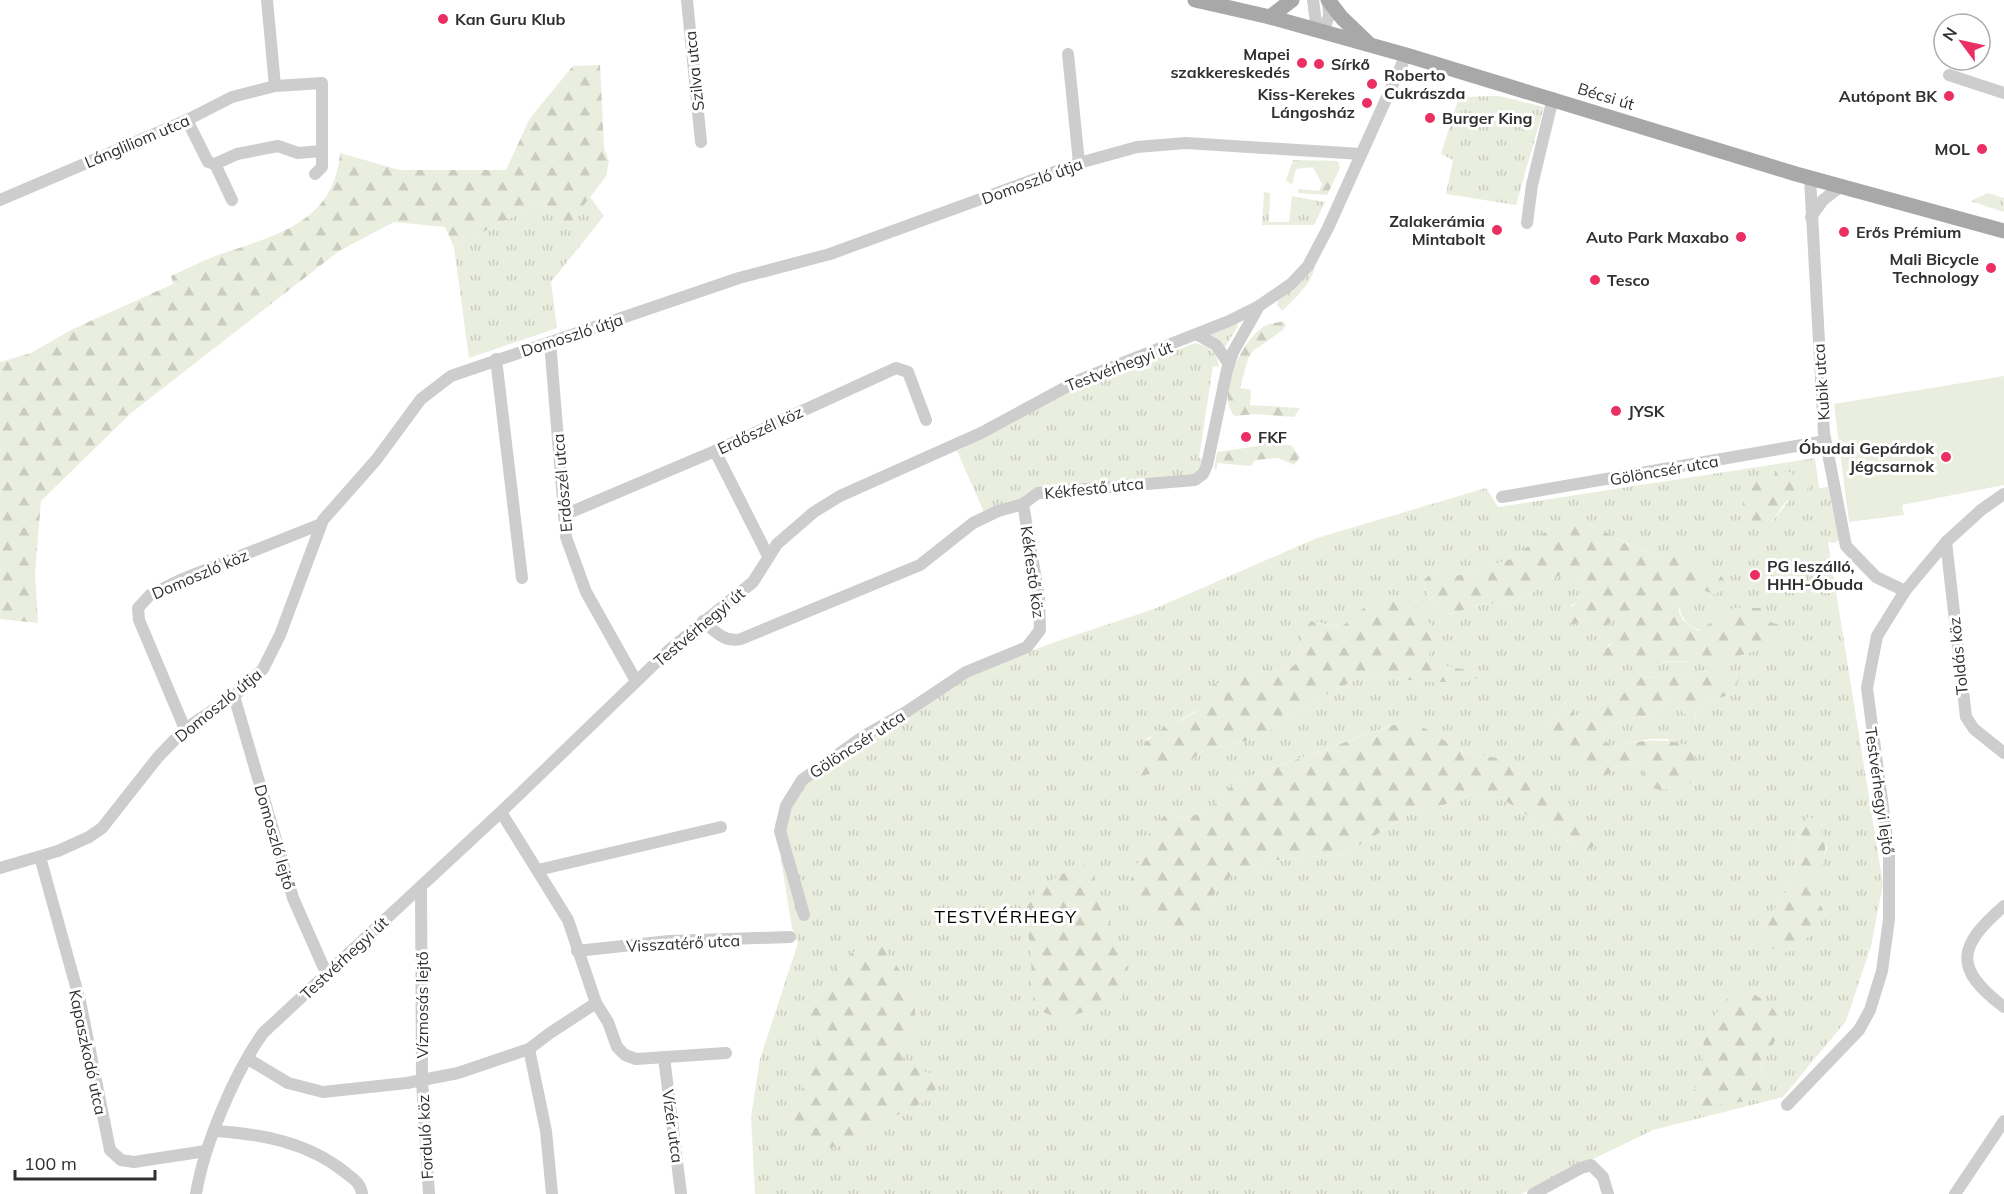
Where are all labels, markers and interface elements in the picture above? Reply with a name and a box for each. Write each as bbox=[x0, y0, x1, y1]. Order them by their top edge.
place label: Kan Guru Klub bbox=[455, 9, 566, 29]
marker: Kan Guru Klub bbox=[436, 12, 450, 26]
north arrow bbox=[1932, 12, 1992, 72]
text: N bbox=[1938, 23, 1961, 44]
street label: Szilva utca bbox=[680, 30, 708, 112]
place label: Mapei szakkereskedés bbox=[1170, 44, 1290, 82]
place label: Sírkő bbox=[1331, 54, 1370, 74]
marker: Mapei szakkereskedés bbox=[1295, 56, 1309, 70]
marker: Sírkő bbox=[1312, 57, 1326, 71]
place label: Roberto Cukrászda bbox=[1384, 65, 1465, 103]
marker: Roberto Cukrászda bbox=[1365, 77, 1379, 91]
street label: Bécsi út bbox=[1575, 78, 1637, 114]
place label: Kiss-Kerekes Lángosház bbox=[1258, 84, 1355, 122]
place label: Autópont BK bbox=[1839, 86, 1938, 106]
marker: Autópont BK bbox=[1942, 89, 1956, 103]
marker: Kiss-Kerekes Lángosház bbox=[1360, 96, 1374, 110]
place label: Burger King bbox=[1442, 108, 1533, 128]
street label: Lángliliom utca bbox=[81, 110, 193, 172]
marker: Burger King bbox=[1423, 111, 1437, 125]
place label: MOL bbox=[1935, 139, 1970, 159]
marker: MOL bbox=[1975, 142, 1989, 156]
street label: Domoszló útja bbox=[979, 154, 1085, 208]
place label: Zalakerámia Mintabolt bbox=[1389, 211, 1485, 249]
place label: Erős Prémium bbox=[1856, 222, 1961, 242]
marker: Zalakerámia Mintabolt bbox=[1490, 223, 1504, 237]
marker: Erős Prémium bbox=[1837, 225, 1851, 239]
place label: Auto Park Maxabo bbox=[1586, 227, 1729, 247]
marker: Auto Park Maxabo bbox=[1734, 230, 1748, 244]
place label: Mali Bicycle Technology bbox=[1889, 249, 1979, 287]
marker: Mali Bicycle Technology bbox=[1984, 261, 1998, 275]
place label: Tesco bbox=[1607, 270, 1650, 290]
marker: Tesco bbox=[1588, 273, 1602, 287]
street label: Domoszló útja bbox=[519, 309, 625, 361]
street label: Testvérhegyi út bbox=[1063, 336, 1176, 396]
street label: Kubik utca bbox=[1808, 343, 1834, 421]
place label: JYSK bbox=[1628, 401, 1666, 421]
street label: Erdőszél köz bbox=[714, 402, 806, 458]
marker: JYSK bbox=[1609, 404, 1623, 418]
place label: FKF bbox=[1258, 427, 1287, 447]
marker: FKF bbox=[1239, 430, 1253, 444]
street label: Erdőszél utca bbox=[548, 433, 576, 533]
place label: Óbudai Gepárdok Jégcsarnok bbox=[1799, 438, 1935, 476]
marker: Óbudai Gepárdok Jégcsarnok bbox=[1939, 450, 1953, 464]
street label: Gölöncsér utca bbox=[1608, 451, 1720, 489]
street label: Kékfestő utca bbox=[1043, 473, 1145, 503]
street label: Kékfestő köz bbox=[1017, 525, 1049, 619]
street label: Domoszló köz bbox=[149, 545, 251, 603]
place label: PG leszálló, HHH-Óbuda bbox=[1767, 556, 1863, 594]
marker: PG leszálló, HHH-Óbuda bbox=[1748, 568, 1762, 582]
street label: Testvérhegyi út bbox=[649, 583, 749, 671]
street label: Toldás köz bbox=[1944, 616, 1972, 696]
street label: Domoszló útja bbox=[171, 664, 265, 746]
street label: Gölöncsér utca bbox=[805, 706, 909, 782]
street label: Testvérhegyi lejtő bbox=[1861, 726, 1899, 856]
street label: Domoszló lejtő bbox=[250, 782, 300, 892]
district label: TESTVÉRHEGY bbox=[934, 905, 1078, 928]
street label: Testvérhegyi út bbox=[296, 912, 392, 1004]
street label: Visszatérő utca bbox=[626, 930, 740, 956]
street label: Vízmosás lejtő bbox=[412, 951, 432, 1059]
street label: Kapaszkodó utca bbox=[65, 988, 111, 1116]
street label: Vízér utca bbox=[658, 1088, 688, 1164]
street label: Forduló köz bbox=[413, 1094, 437, 1180]
scale bar bbox=[15, 1143, 154, 1181]
text: 100 m bbox=[24, 1152, 77, 1175]

